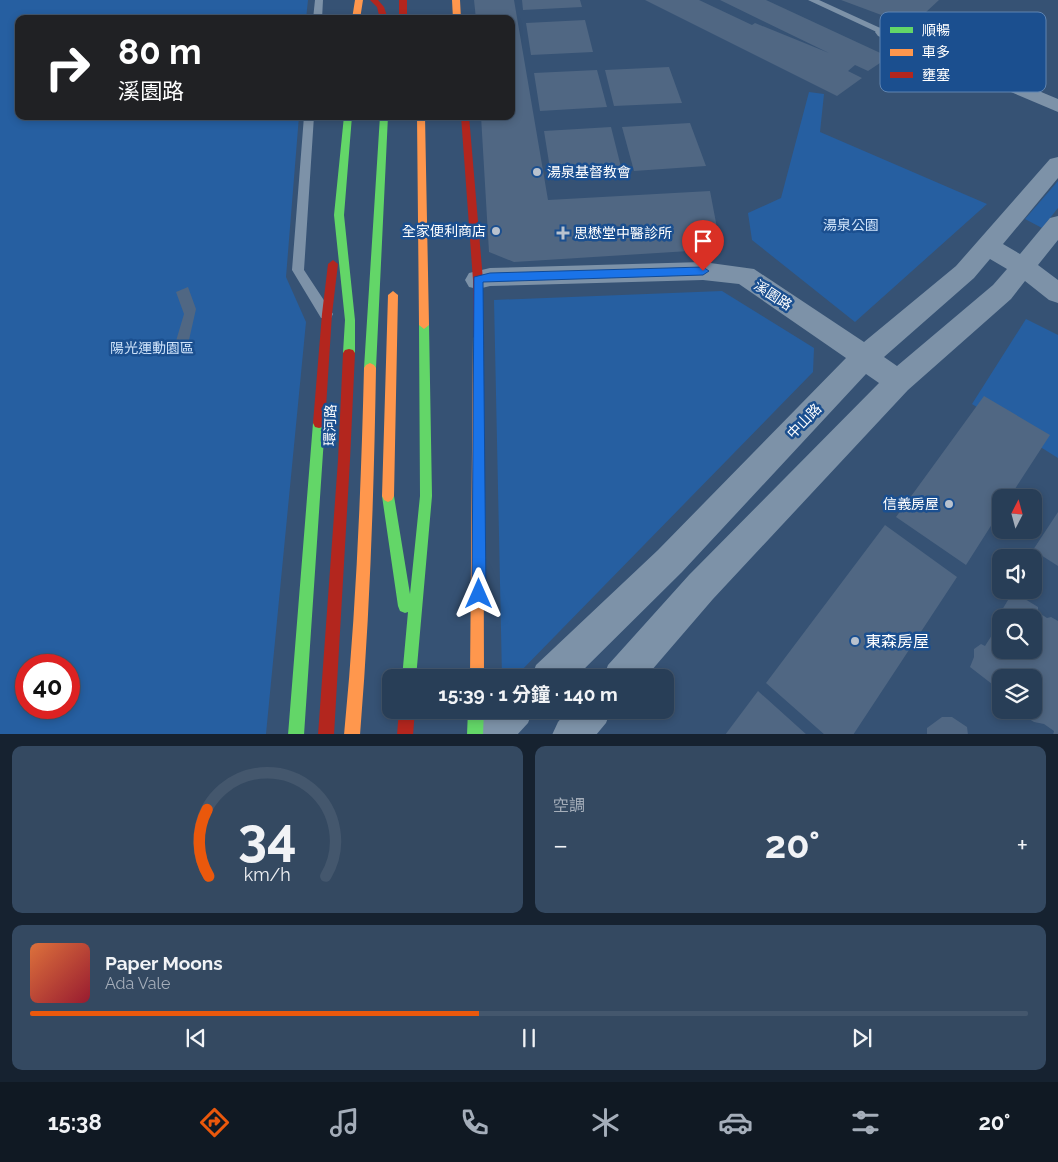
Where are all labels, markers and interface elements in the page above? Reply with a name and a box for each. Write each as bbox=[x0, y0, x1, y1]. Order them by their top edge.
legend bbox=[880, 12, 1046, 92]
text: 順暢 bbox=[922, 22, 950, 38]
text: 80 m bbox=[118, 31, 202, 72]
icon: right bbox=[35, 35, 100, 100]
text: 車多 bbox=[922, 44, 950, 60]
text: 壅塞 bbox=[922, 67, 950, 83]
text: 溪園路 bbox=[118, 78, 184, 104]
place label: 湯泉基督教會 bbox=[547, 164, 631, 180]
marker: 湯泉基督教會 bbox=[531, 166, 543, 178]
park label: 湯泉公園 bbox=[823, 217, 879, 233]
pin bbox=[682, 220, 724, 271]
place label: 全家便利商店 bbox=[402, 223, 486, 239]
marker: 全家便利商店 bbox=[490, 225, 502, 237]
place label: 思懋堂中醫診所 bbox=[574, 225, 672, 241]
marker: 思懋堂中醫診所 bbox=[556, 226, 570, 240]
icon: arrive bbox=[689, 227, 717, 255]
street label: 溪園路 bbox=[751, 277, 795, 313]
park label: 陽光運動園區 bbox=[110, 340, 194, 356]
street label: 中山路 bbox=[784, 400, 824, 442]
street label: 環河路 bbox=[321, 404, 339, 446]
north arrow bbox=[992, 489, 1042, 539]
map controls bbox=[992, 489, 1042, 719]
place label: 信義房屋 bbox=[883, 496, 939, 512]
marker: 信義房屋 bbox=[943, 498, 955, 510]
button: sound bbox=[992, 549, 1042, 599]
position arrow bbox=[452, 567, 504, 619]
button: search bbox=[992, 609, 1042, 659]
place label: 東森房屋 bbox=[865, 632, 929, 651]
marker: 東森房屋 bbox=[849, 635, 861, 647]
speed limit sign: 40 bbox=[15, 654, 80, 719]
button: layers bbox=[992, 669, 1042, 719]
text: 15:39 · 1 分鐘 · 140 m bbox=[438, 683, 618, 705]
text: 空調 bbox=[553, 796, 585, 815]
text: 34 bbox=[238, 806, 297, 867]
text: 20° bbox=[765, 822, 820, 867]
text: − bbox=[553, 829, 568, 862]
text: + bbox=[1016, 829, 1028, 862]
text: km/h bbox=[244, 864, 291, 885]
text: Paper Moons bbox=[105, 952, 223, 974]
text: Ada Vale bbox=[105, 974, 170, 993]
icon: previous bbox=[182, 1024, 210, 1052]
icon: pause bbox=[515, 1024, 543, 1052]
icon: next bbox=[848, 1024, 876, 1052]
icon: directions bbox=[197, 1105, 232, 1140]
icon: music bbox=[327, 1105, 362, 1140]
icon: phone bbox=[457, 1105, 492, 1140]
icon: climate bbox=[588, 1105, 623, 1140]
icon: car bbox=[718, 1105, 753, 1140]
icon: filters bbox=[848, 1105, 883, 1140]
text: 15:38 bbox=[48, 1109, 102, 1135]
text: 20° bbox=[978, 1109, 1010, 1135]

